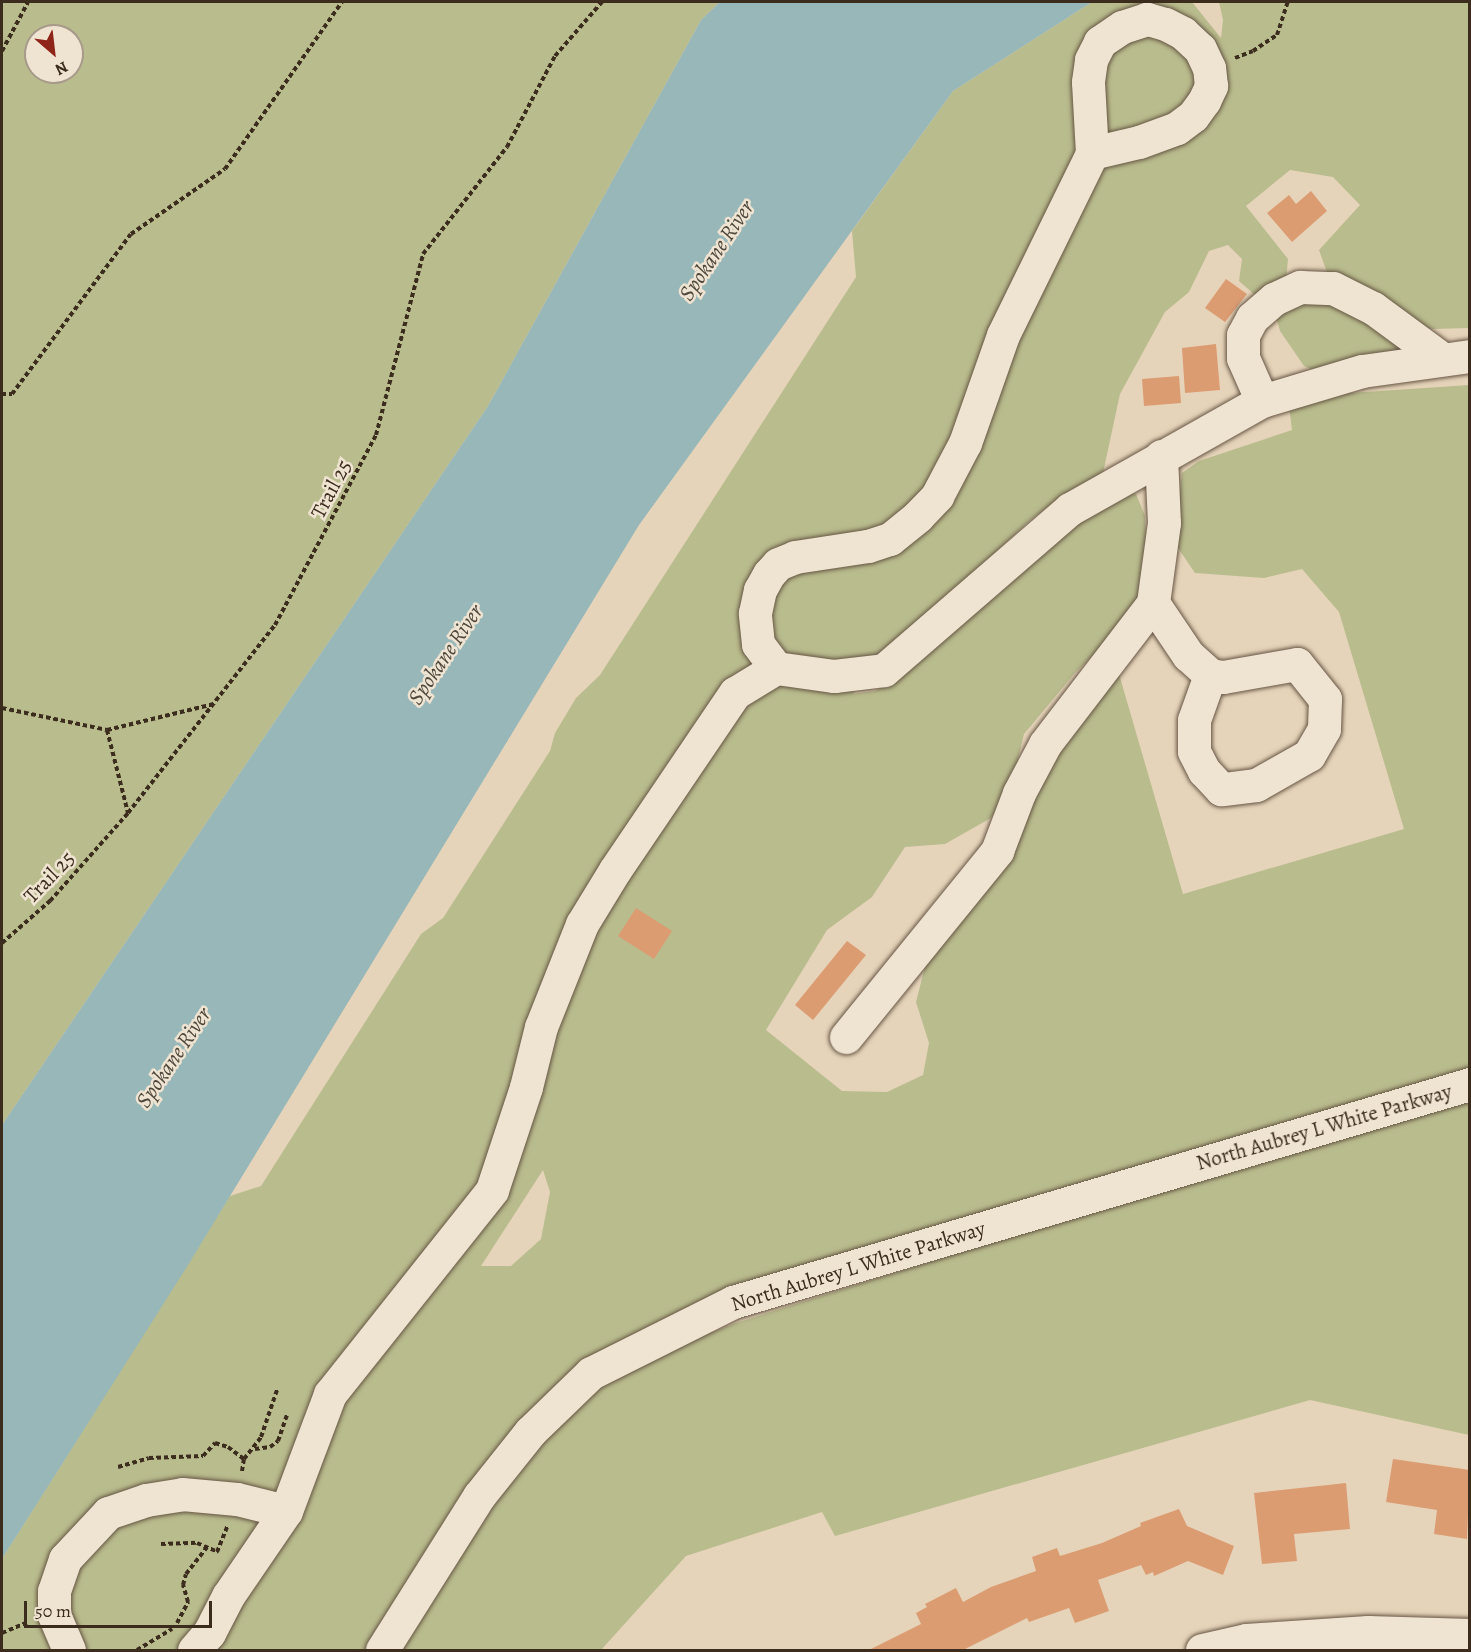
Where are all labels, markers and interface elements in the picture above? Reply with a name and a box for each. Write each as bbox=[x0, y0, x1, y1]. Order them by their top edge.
north arrow bbox=[24, 24, 84, 84]
text: N bbox=[51, 56, 72, 81]
water label: Spokane River bbox=[674, 196, 760, 306]
street label: Trail 25 bbox=[305, 455, 357, 523]
water label: Spokane River bbox=[403, 600, 489, 710]
street label: Trail 25 bbox=[18, 846, 80, 908]
water label: Spokane River bbox=[131, 1003, 217, 1113]
street label: North Aubrey L White Parkway bbox=[1193, 1078, 1455, 1176]
street label: North Aubrey L White Parkway bbox=[728, 1215, 988, 1317]
scale bar bbox=[27, 1589, 214, 1627]
text: 50 m bbox=[35, 1599, 71, 1623]

